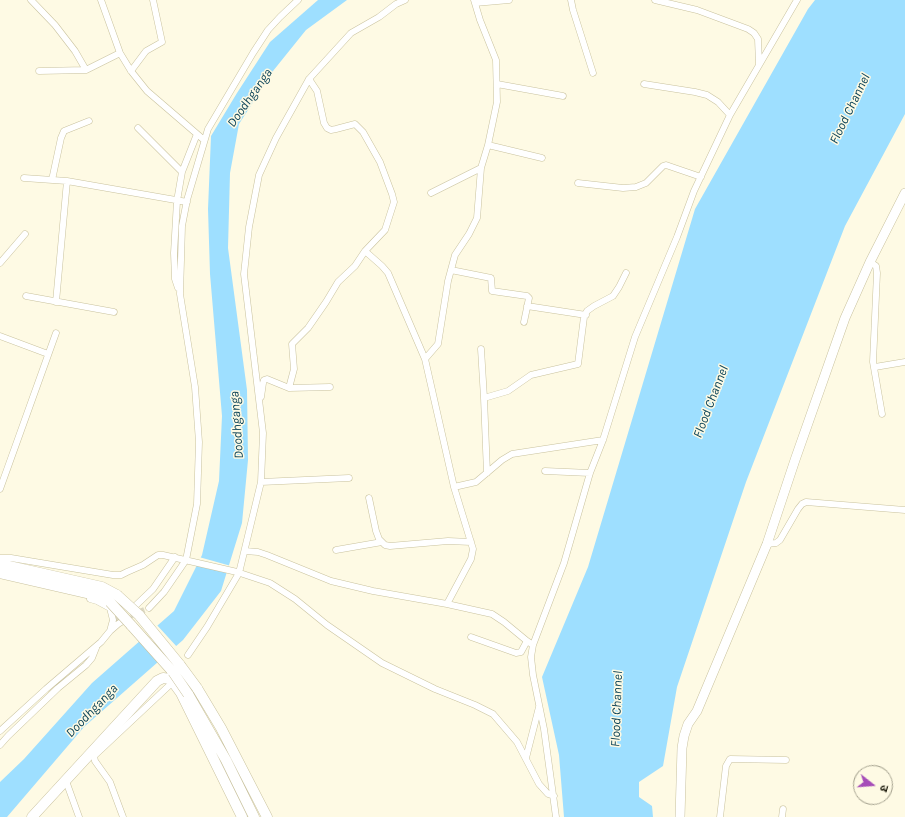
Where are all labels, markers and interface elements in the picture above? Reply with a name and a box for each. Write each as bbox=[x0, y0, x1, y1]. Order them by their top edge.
water label: Doodhganga bbox=[224, 66, 276, 130]
water label: Flood Channel bbox=[826, 71, 874, 147]
water label: Flood Channel bbox=[690, 364, 732, 440]
water label: Doodhganga bbox=[227, 391, 247, 459]
water label: Flood Channel bbox=[608, 671, 626, 747]
water label: Doodhganga bbox=[63, 681, 121, 741]
north arrow bbox=[853, 765, 893, 805]
text: उ bbox=[877, 783, 891, 793]

